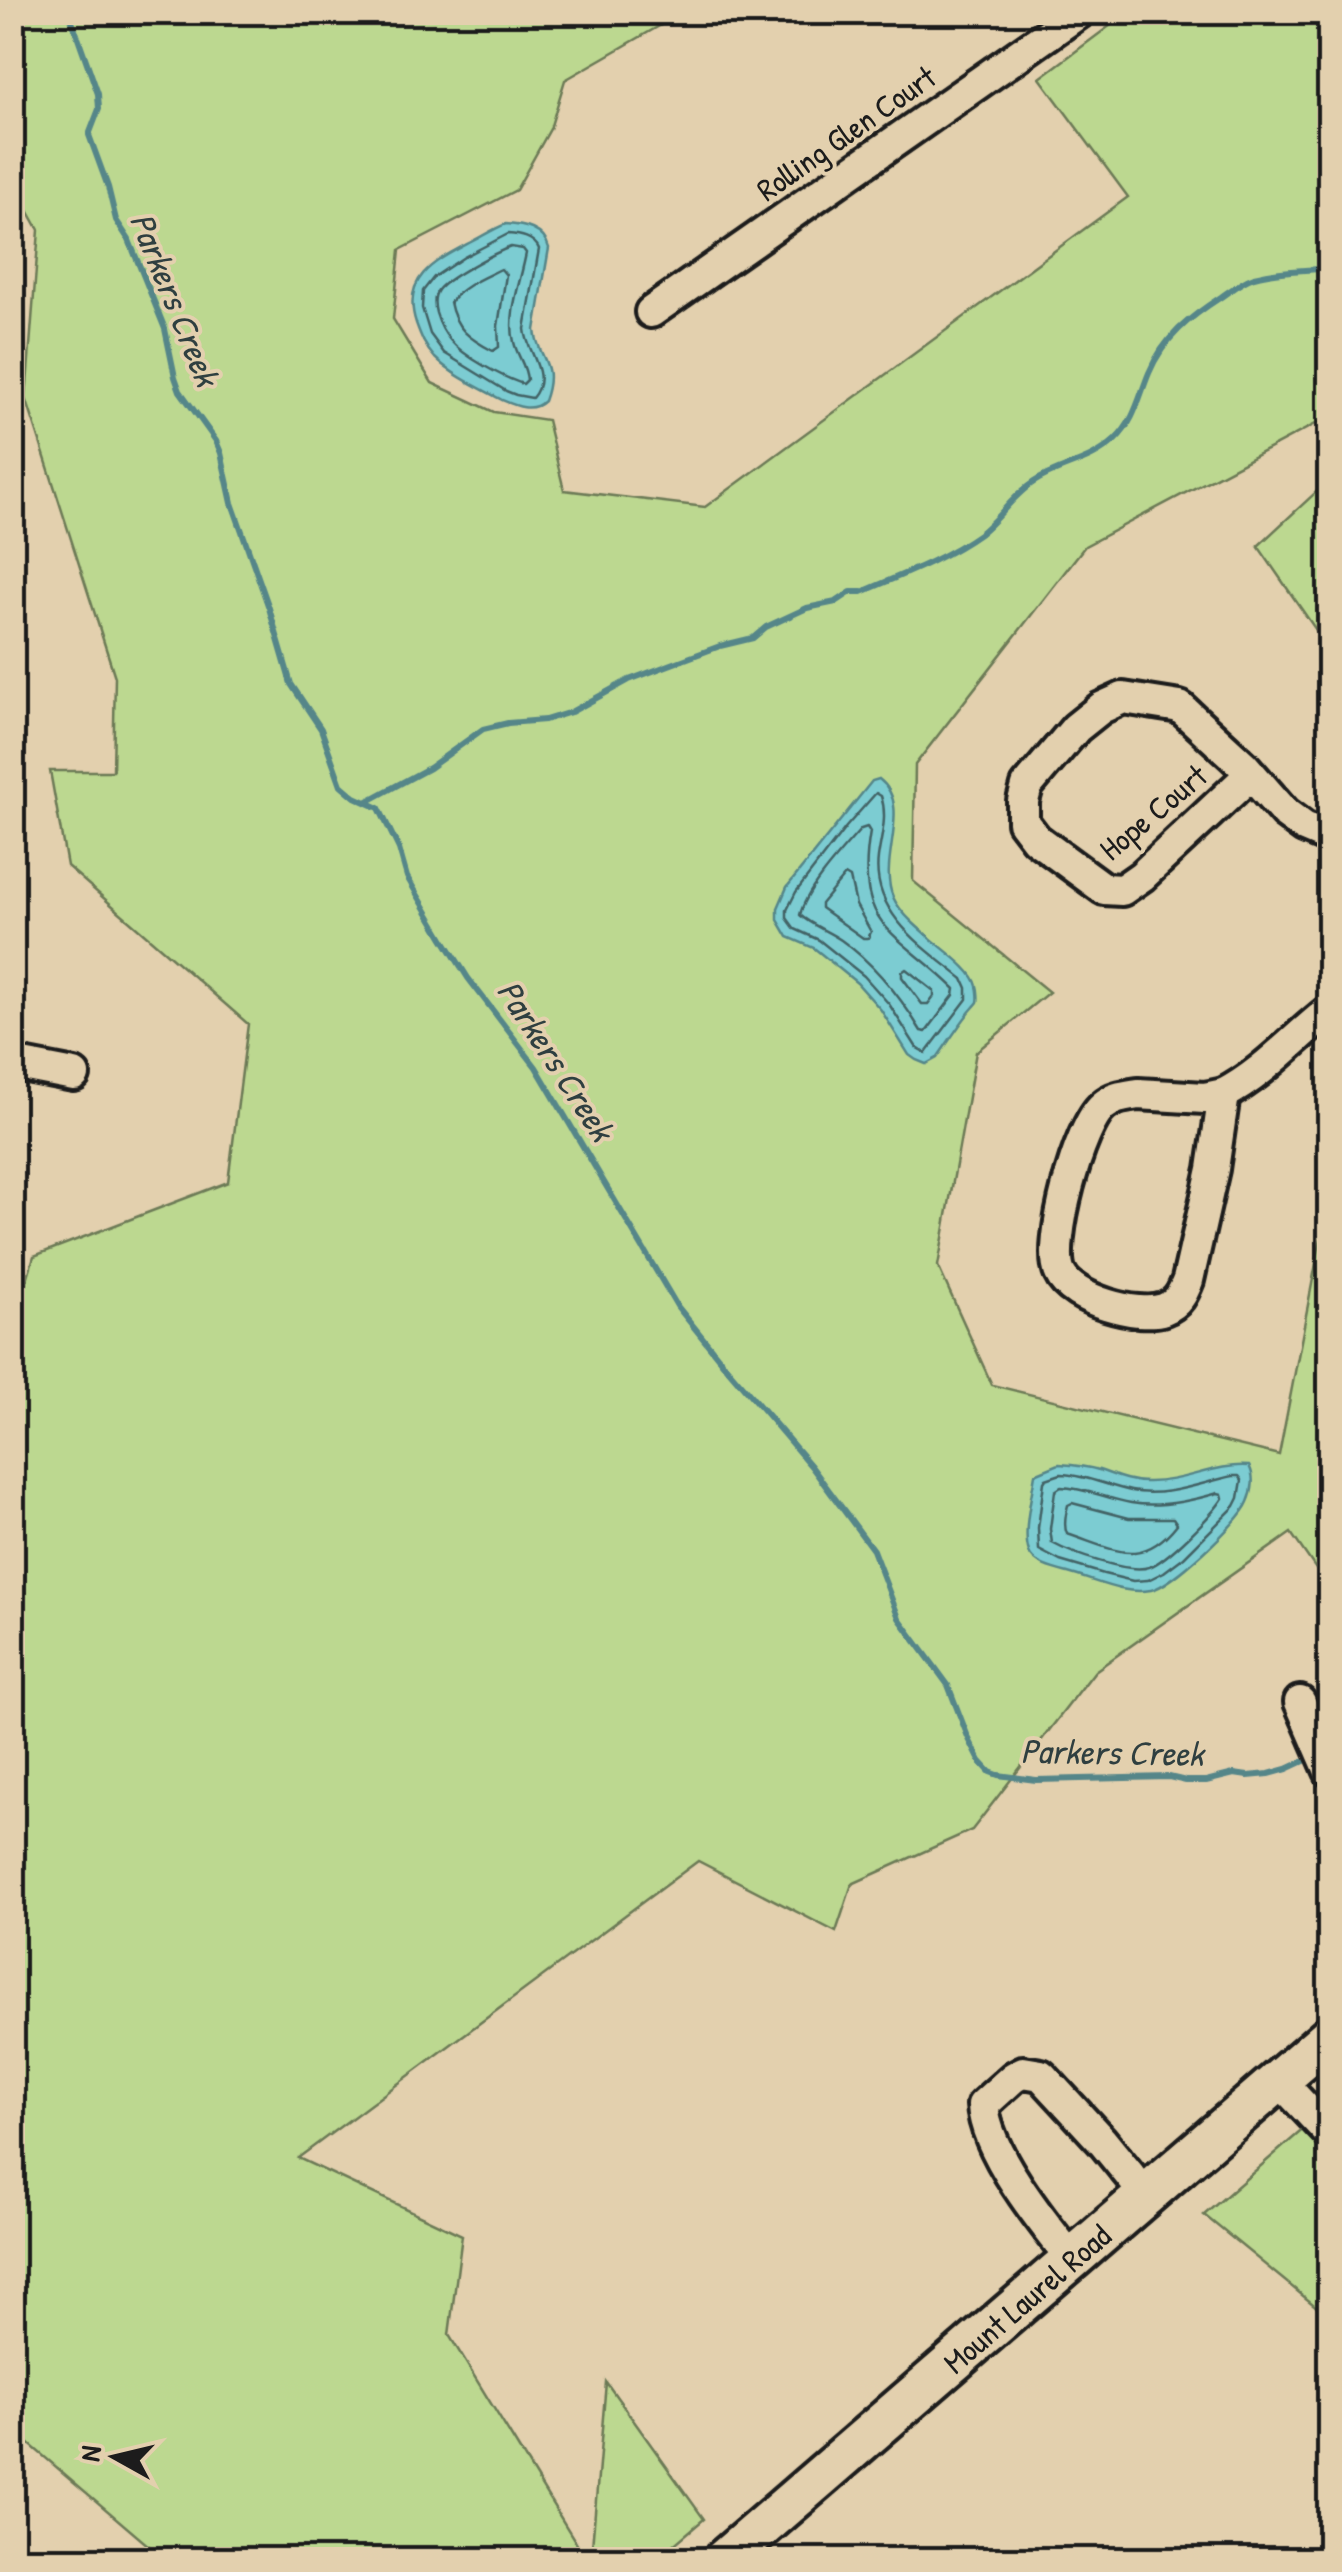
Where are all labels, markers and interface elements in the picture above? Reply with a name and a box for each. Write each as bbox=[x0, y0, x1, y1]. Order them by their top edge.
street label: Rolling Glen Court bbox=[748, 55, 945, 211]
water label: Parkers Creek bbox=[119, 206, 232, 396]
street label: Hope Court bbox=[1090, 754, 1217, 870]
water label: Parkers Creek bbox=[487, 971, 627, 1152]
water label: Parkers Creek bbox=[1020, 1727, 1207, 1777]
street label: Mount Laurel Road bbox=[934, 2214, 1119, 2383]
north arrow bbox=[65, 2407, 165, 2507]
text: N bbox=[70, 2443, 110, 2464]

